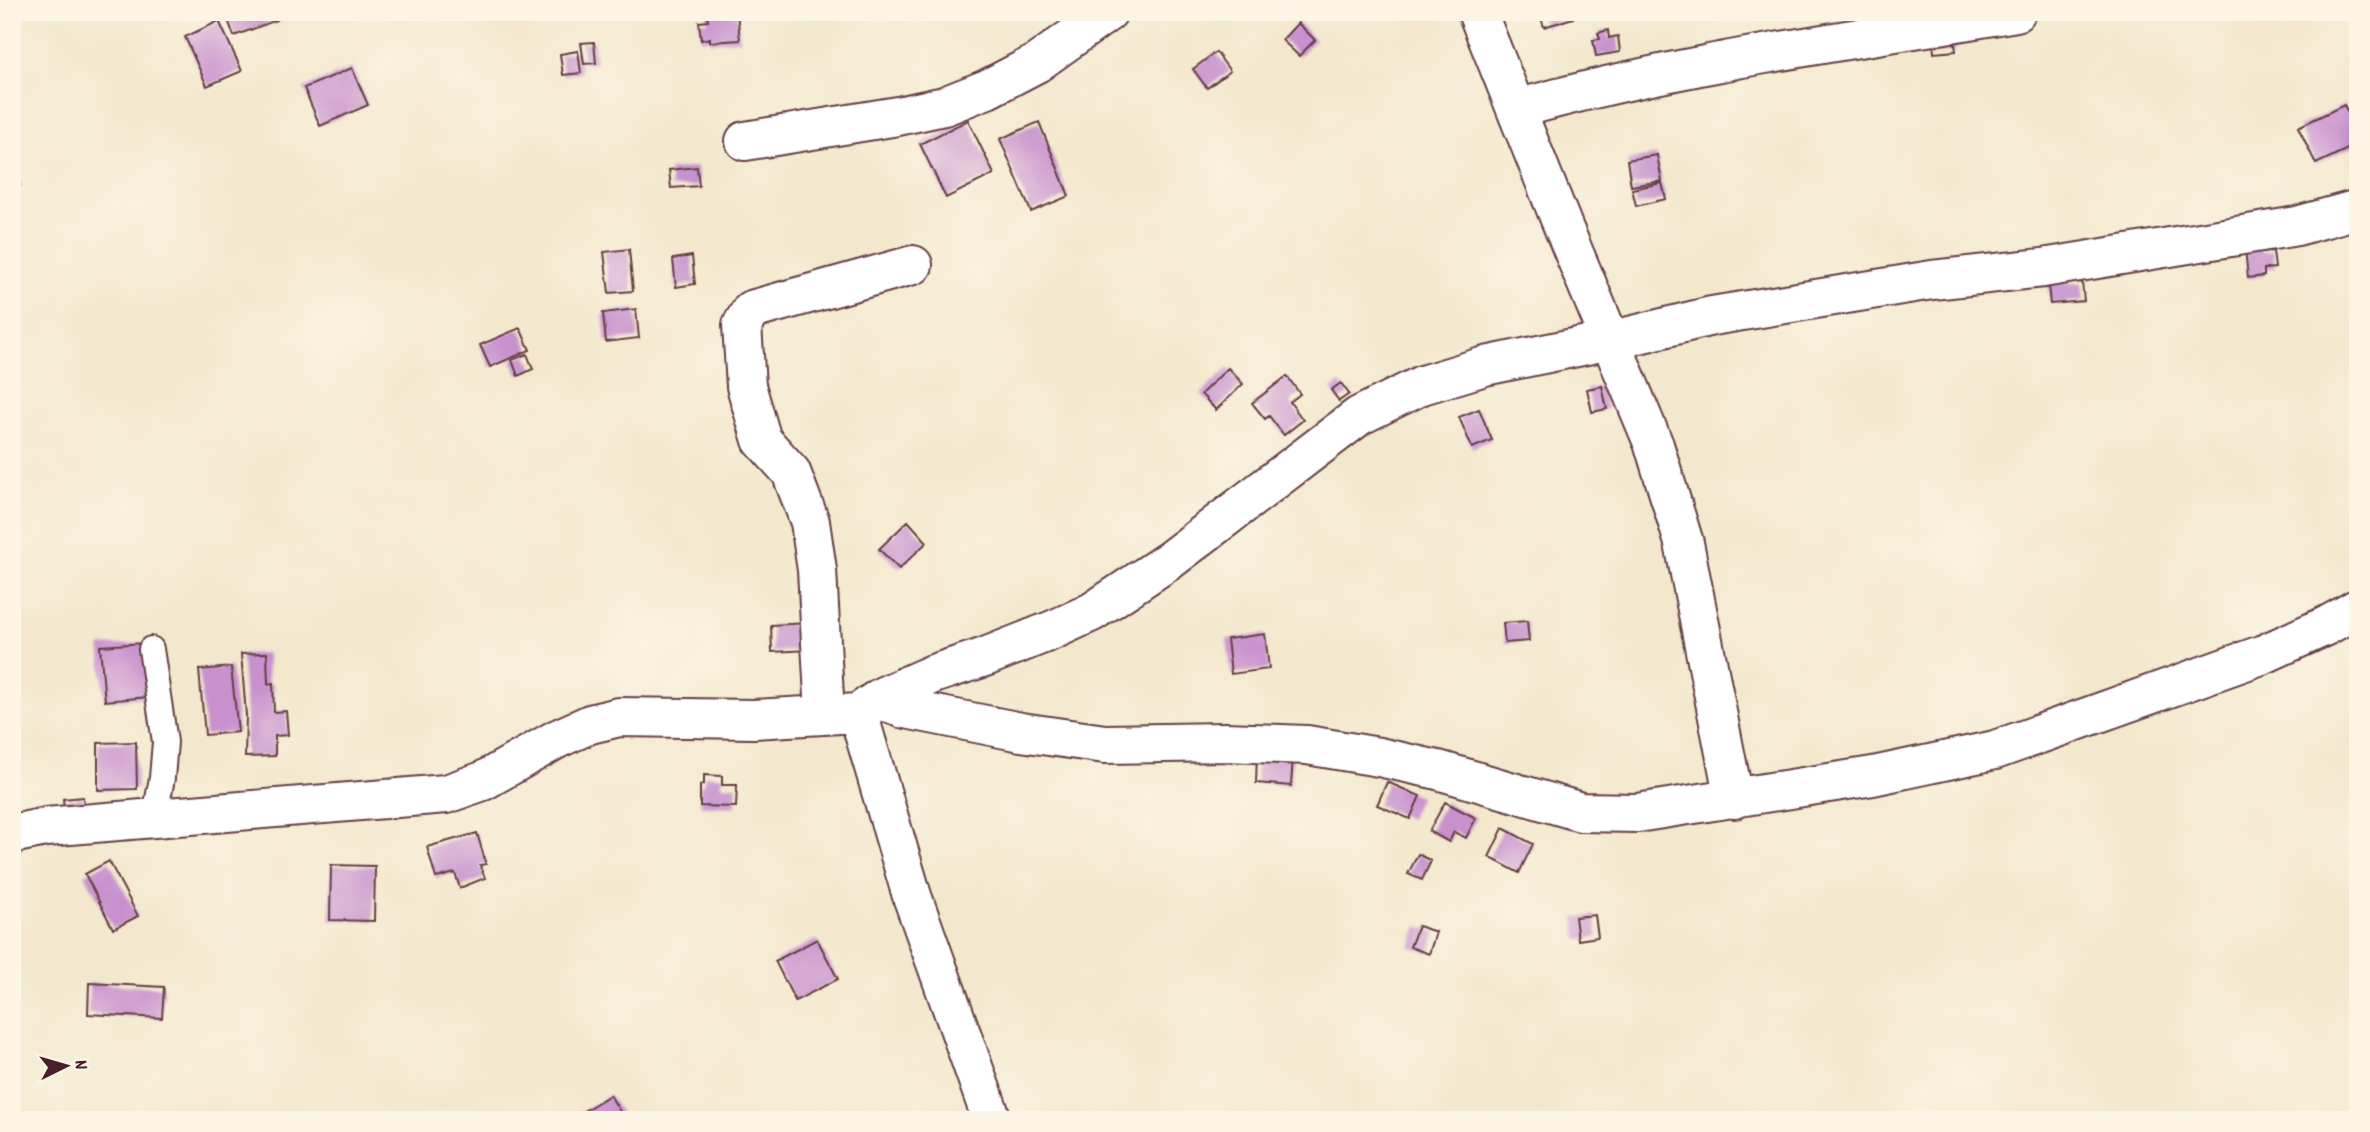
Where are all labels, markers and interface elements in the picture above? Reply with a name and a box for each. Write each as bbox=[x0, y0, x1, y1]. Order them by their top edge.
north arrow bbox=[32, 1030, 102, 1100]
text: N bbox=[66, 1059, 93, 1071]

